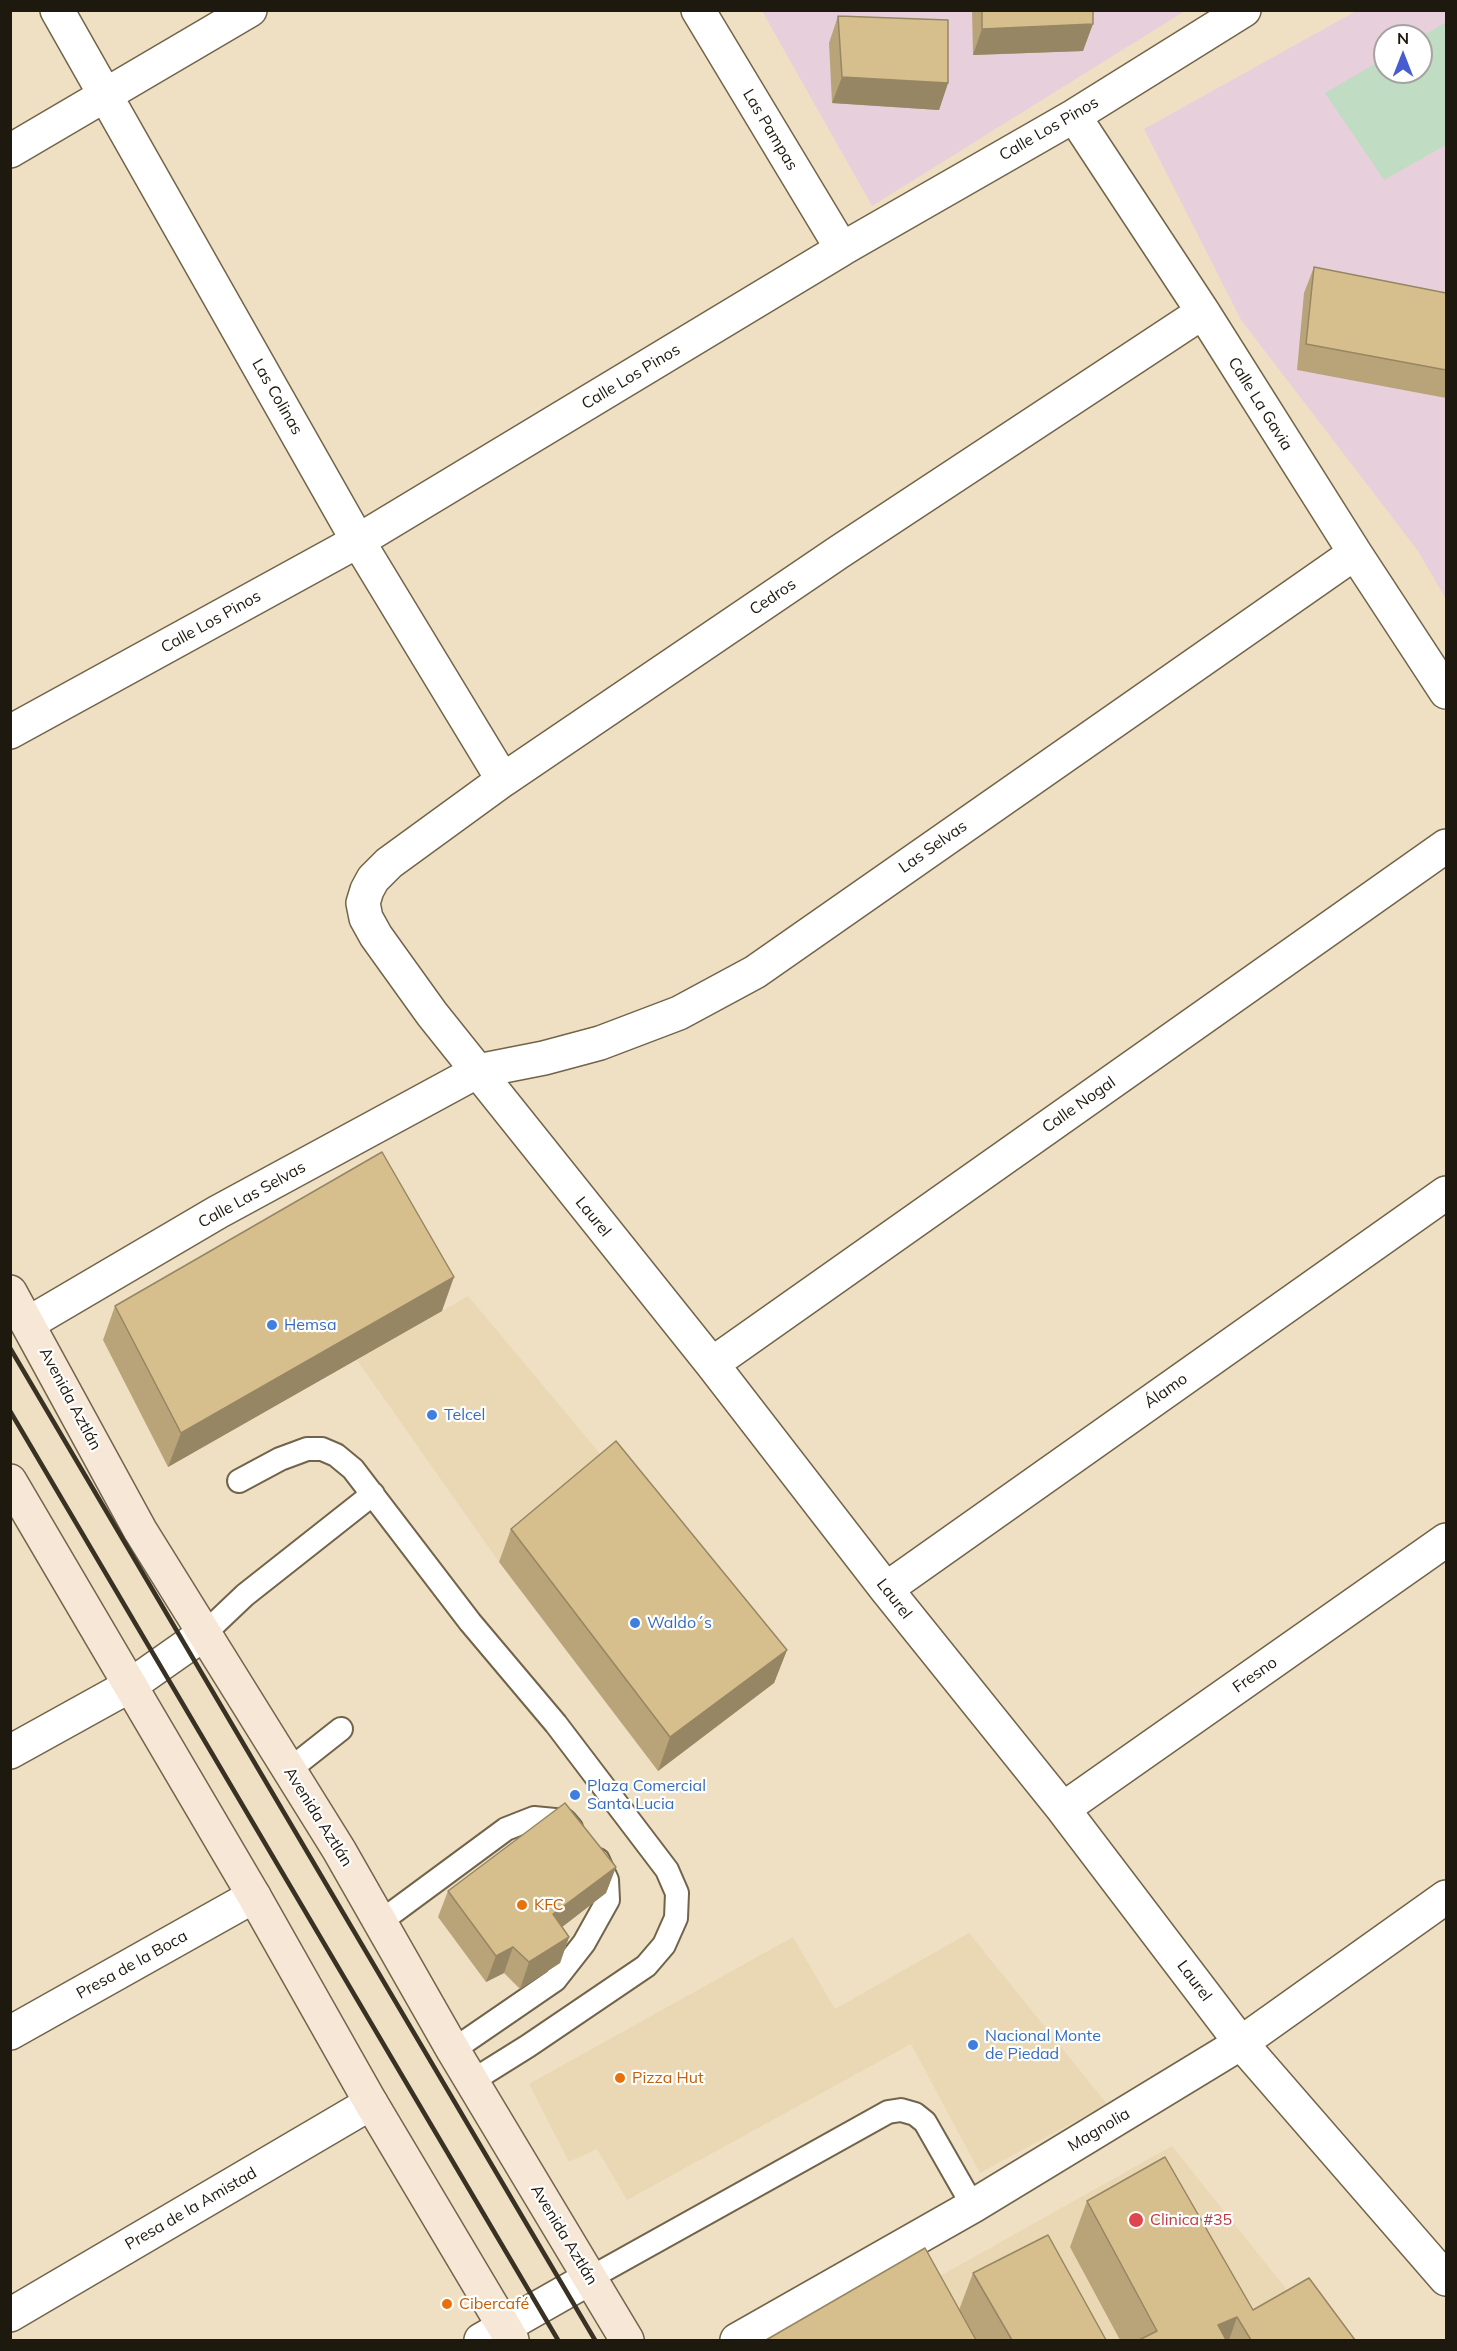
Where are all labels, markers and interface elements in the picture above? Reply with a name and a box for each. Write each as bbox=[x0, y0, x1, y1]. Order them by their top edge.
north arrow bbox=[1373, 24, 1433, 84]
text: N bbox=[1397, 28, 1409, 48]
street label: Las Pampas bbox=[738, 86, 802, 174]
street label: Calle Los Pinos bbox=[996, 93, 1102, 165]
street label: Calle Los Pinos bbox=[578, 340, 684, 414]
street label: Calle La Gavia bbox=[1224, 354, 1296, 454]
street label: Las Colinas bbox=[248, 356, 306, 438]
street label: Cedros bbox=[746, 575, 800, 619]
street label: Calle Los Pinos bbox=[158, 587, 264, 657]
street label: Las Selvas bbox=[895, 817, 971, 877]
street label: Calle Nogal bbox=[1039, 1073, 1119, 1137]
street label: Calle Las Selvas bbox=[195, 1158, 309, 1232]
street label: Laurel bbox=[571, 1193, 615, 1241]
place label: Hemsa bbox=[284, 1315, 337, 1335]
marker: Hemsa bbox=[265, 1318, 279, 1332]
street label: Avenida Aztlán bbox=[35, 1344, 105, 1454]
street label: Álamo bbox=[1141, 1369, 1191, 1413]
place label: Telcel bbox=[444, 1405, 485, 1425]
marker: Telcel bbox=[425, 1408, 439, 1422]
street label: Laurel bbox=[872, 1575, 916, 1623]
place label: Waldo´s bbox=[647, 1613, 712, 1633]
marker: Waldo´s bbox=[628, 1616, 642, 1630]
street label: Fresno bbox=[1229, 1653, 1281, 1697]
street label: Avenida Aztlán bbox=[280, 1764, 356, 1870]
place label: Plaza Comercial Santa Lucia bbox=[587, 1776, 706, 1814]
marker: Plaza Comercial Santa Lucia bbox=[568, 1788, 582, 1802]
place label: KFC bbox=[534, 1895, 564, 1915]
marker: KFC bbox=[515, 1898, 529, 1912]
street label: Presa de la Boca bbox=[73, 1927, 191, 2003]
street label: Laurel bbox=[1173, 1957, 1215, 2005]
place label: Nacional Monte de Piedad bbox=[985, 2026, 1101, 2064]
marker: Nacional Monte de Piedad bbox=[966, 2038, 980, 2052]
place label: Pizza Hut bbox=[632, 2068, 704, 2088]
marker: Pizza Hut bbox=[613, 2071, 627, 2085]
street label: Magnolia bbox=[1065, 2104, 1133, 2156]
street label: Presa de la Amistad bbox=[122, 2164, 260, 2254]
street label: Avenida Aztlán bbox=[527, 2181, 601, 2289]
place label: Clinica #35 bbox=[1150, 2210, 1232, 2230]
marker: Clinica #35 bbox=[1127, 2211, 1145, 2229]
place label: Cibercafé bbox=[459, 2294, 529, 2314]
marker: Cibercafé bbox=[440, 2297, 454, 2311]

